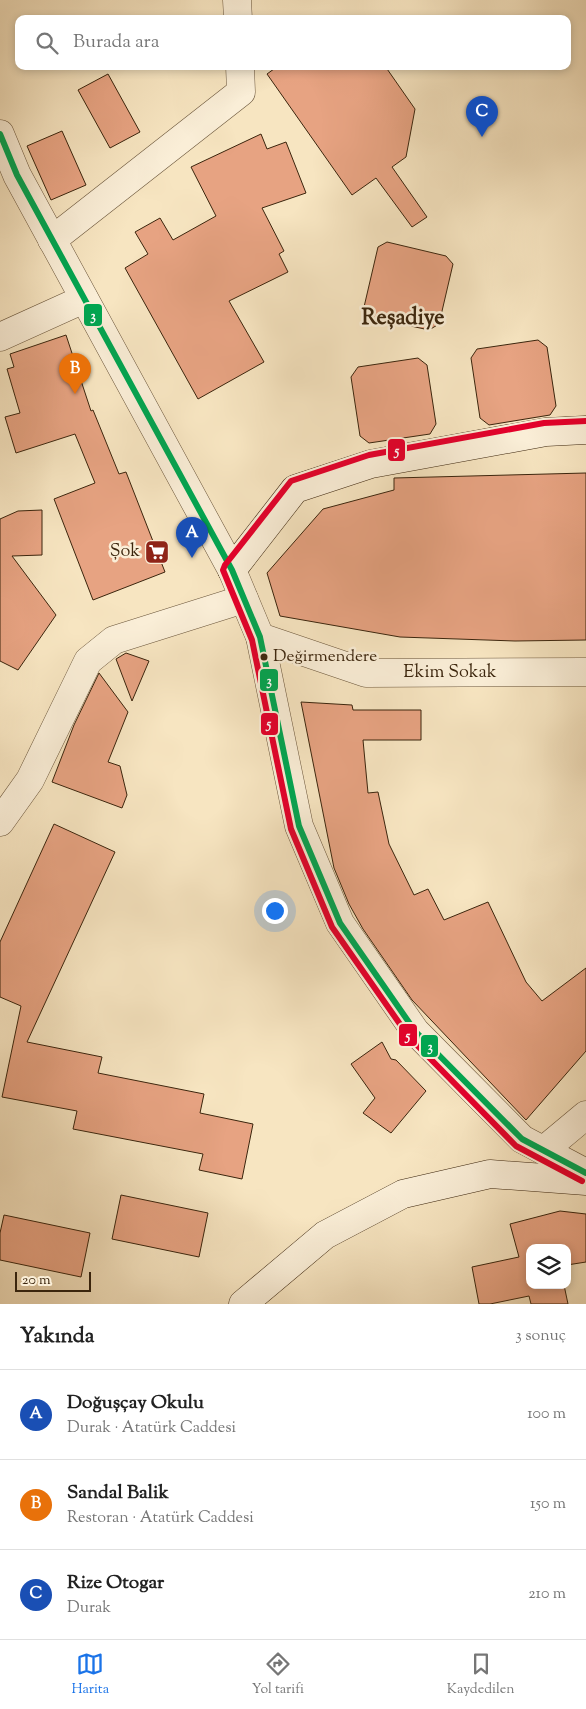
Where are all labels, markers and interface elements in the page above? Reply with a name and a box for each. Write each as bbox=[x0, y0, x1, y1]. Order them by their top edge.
search box bbox=[15, 15, 571, 70]
icon: search bbox=[33, 29, 61, 57]
text: Burada ara bbox=[73, 29, 159, 56]
pin: C bbox=[466, 96, 498, 137]
line badge: 3 bbox=[83, 303, 103, 327]
district label: Reşadiye bbox=[361, 303, 445, 335]
text: 3 bbox=[90, 307, 96, 327]
pin: B bbox=[59, 353, 91, 394]
line badge: 5 bbox=[387, 438, 406, 462]
text: 5 bbox=[394, 442, 400, 462]
pin: A bbox=[176, 517, 208, 558]
place label: Şok bbox=[110, 539, 140, 565]
supermarket icon: Şok bbox=[144, 539, 170, 565]
place label: Değirmendere bbox=[273, 645, 377, 669]
marker: Değirmendere bbox=[259, 652, 269, 662]
street label: Ekim Sokak bbox=[403, 660, 497, 686]
line badge: 3 bbox=[259, 668, 279, 692]
text: 3 bbox=[266, 672, 272, 692]
line badge: 5 bbox=[260, 712, 279, 736]
text: 5 bbox=[266, 715, 272, 735]
your location bbox=[262, 898, 288, 924]
line badge: 5 bbox=[398, 1023, 418, 1047]
text: 5 bbox=[405, 1027, 411, 1047]
line badge: 3 bbox=[420, 1034, 439, 1058]
text: 3 bbox=[427, 1038, 433, 1058]
map controls bbox=[526, 1244, 571, 1289]
button: layers bbox=[526, 1244, 571, 1289]
scale bar bbox=[15, 1269, 91, 1292]
text: 20 m bbox=[22, 1271, 51, 1291]
text: Yakında bbox=[20, 1322, 94, 1352]
text: 3 sonuç bbox=[515, 1325, 566, 1348]
text: Doğuşçay Okulu bbox=[67, 1390, 204, 1417]
text: A bbox=[30, 1403, 43, 1426]
text: 100 m bbox=[527, 1403, 566, 1426]
text: Durak · Atatürk Caddesi bbox=[67, 1417, 236, 1440]
text: Sandal Balik bbox=[67, 1480, 169, 1507]
text: B bbox=[31, 1493, 41, 1516]
text: 150 m bbox=[530, 1493, 566, 1516]
text: Restoran · Atatürk Caddesi bbox=[67, 1507, 254, 1530]
text: Rize Otogar bbox=[67, 1570, 164, 1597]
text: C bbox=[30, 1583, 42, 1606]
text: 210 m bbox=[528, 1583, 566, 1606]
text: Durak bbox=[67, 1597, 111, 1620]
tab: Harita bbox=[71, 1650, 109, 1700]
tab: Yol tarifi bbox=[252, 1650, 304, 1700]
tab: Kaydedilen bbox=[447, 1650, 515, 1700]

